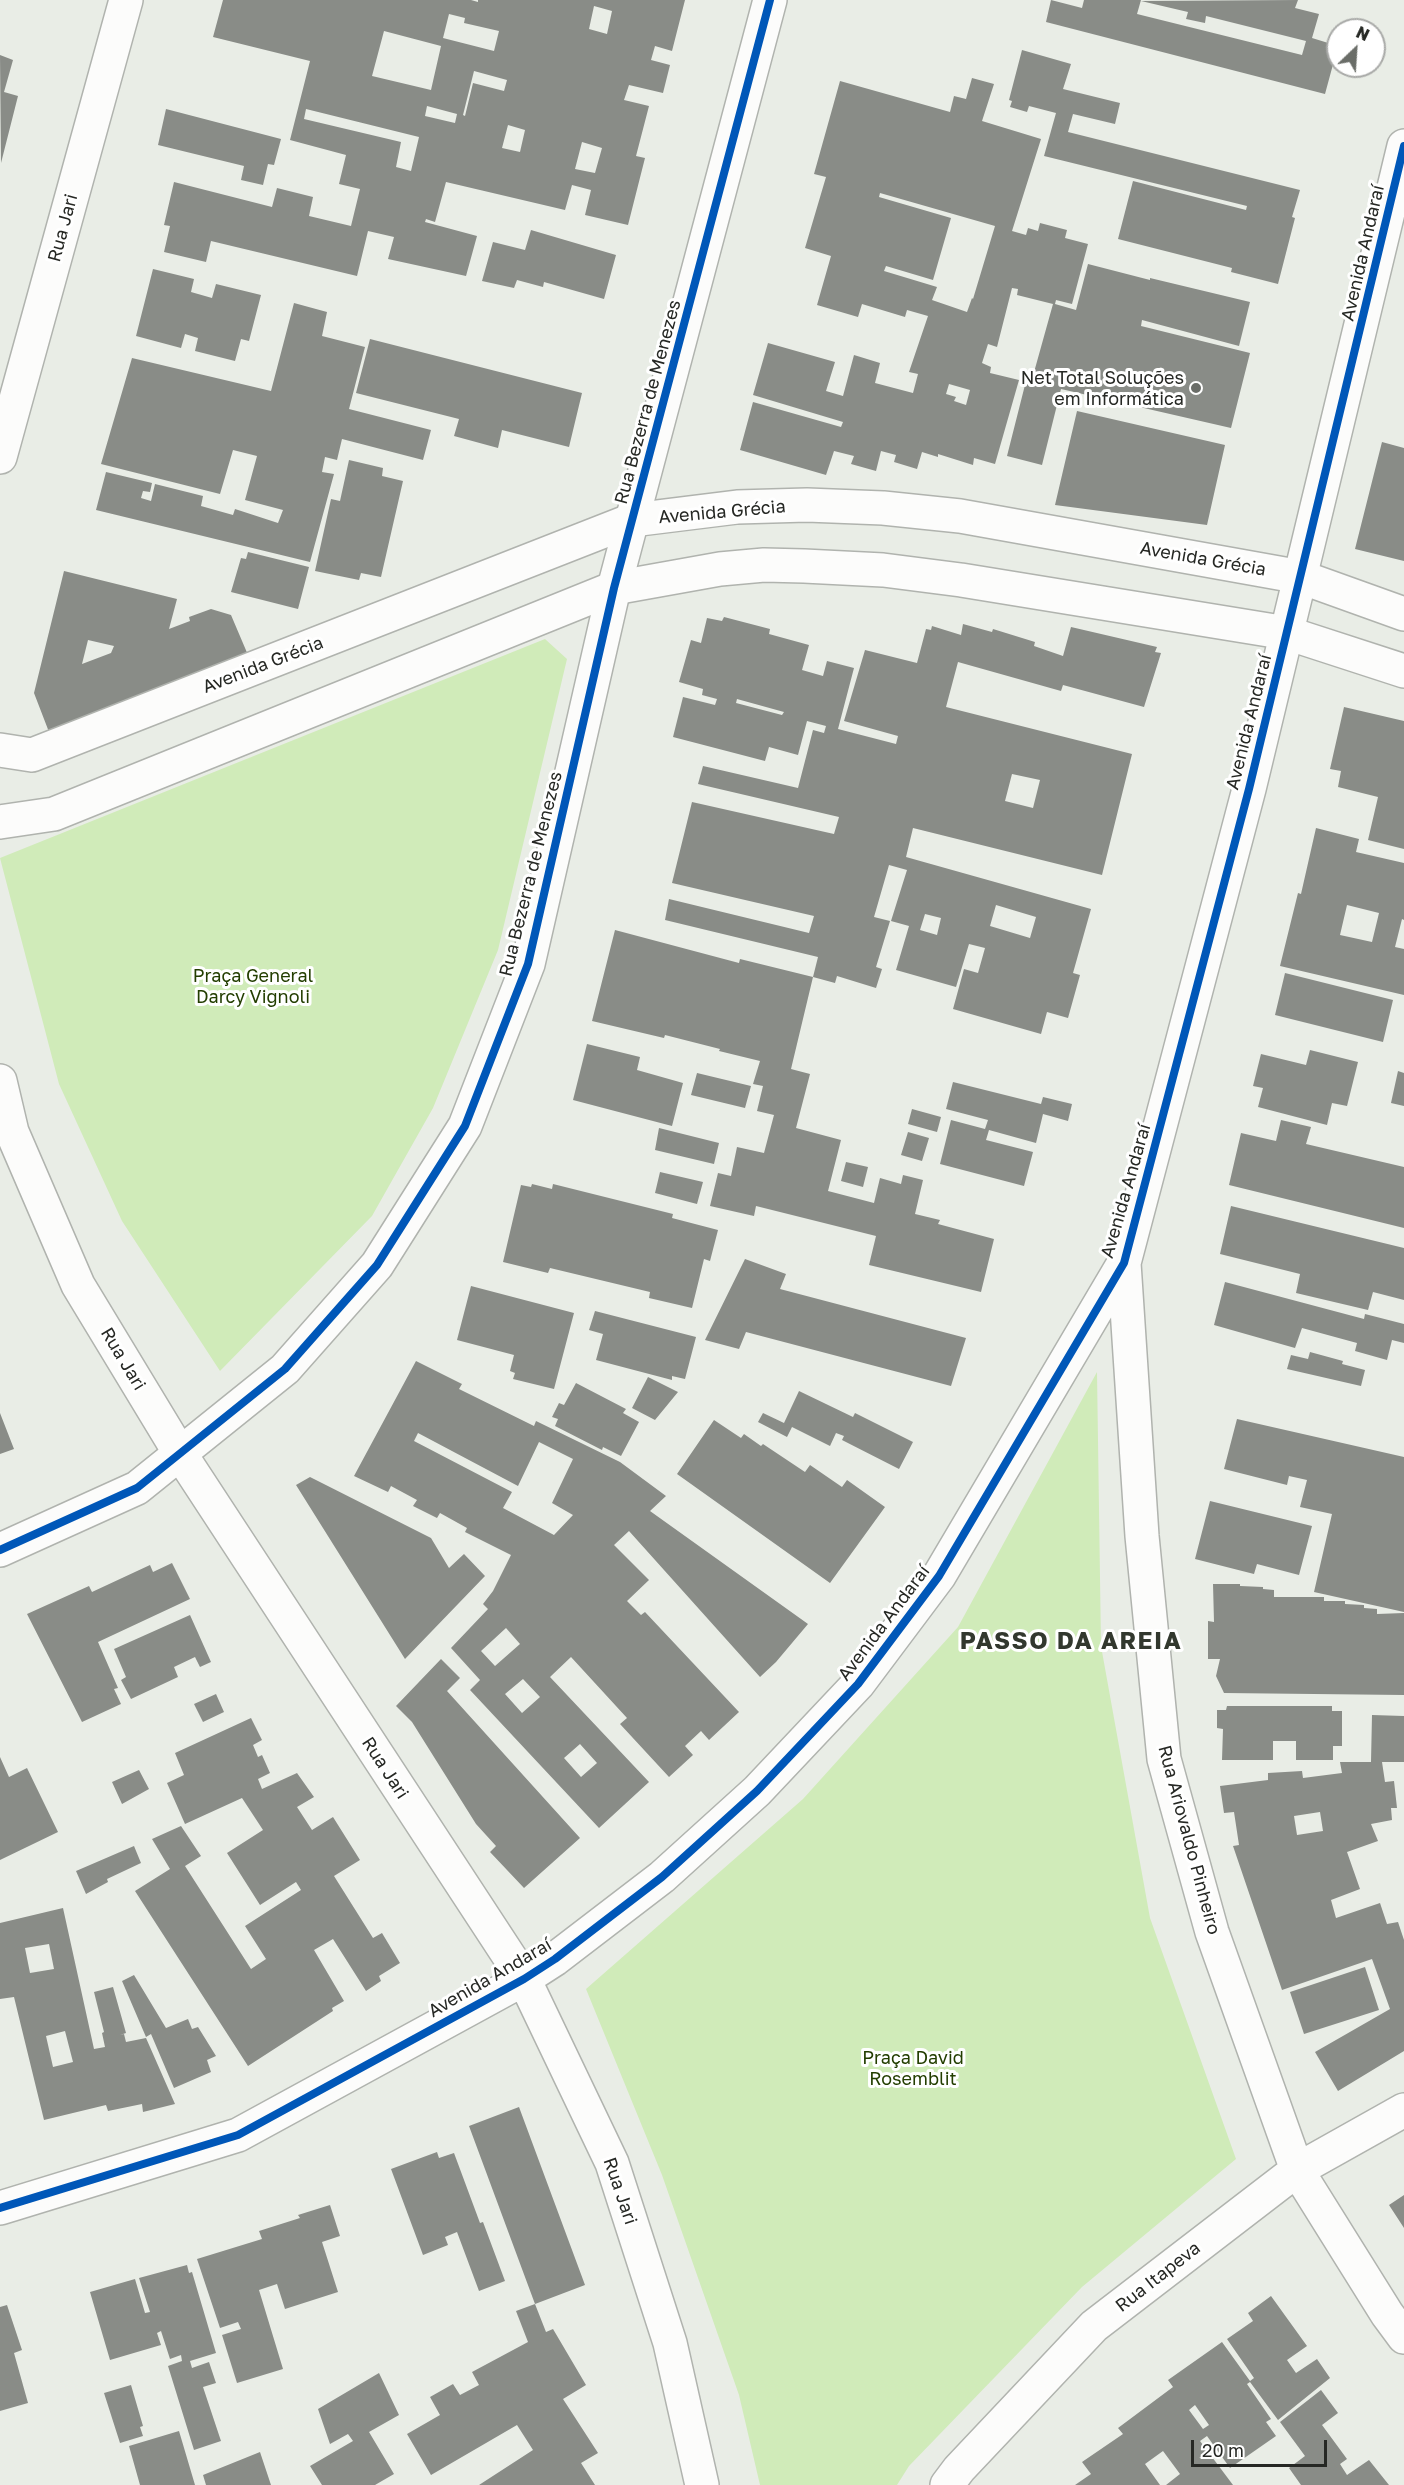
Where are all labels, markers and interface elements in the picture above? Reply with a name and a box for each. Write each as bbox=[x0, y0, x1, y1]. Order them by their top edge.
north arrow bbox=[1326, 18, 1386, 78]
text: N bbox=[1353, 22, 1372, 45]
street label: Avenida Andaraí bbox=[1337, 183, 1389, 323]
street label: Rua Jari bbox=[44, 192, 82, 264]
street label: Rua Bezerra de Menezes bbox=[610, 297, 686, 507]
place label: Net Total Soluções em Informática bbox=[1021, 367, 1184, 410]
marker: Net Total Soluções em Informática bbox=[1189, 381, 1203, 395]
street label: Avenida Grécia bbox=[658, 496, 786, 528]
street label: Avenida Grécia bbox=[1138, 537, 1268, 581]
street label: Avenida Grécia bbox=[200, 632, 326, 698]
street label: Avenida Andaraí bbox=[1222, 652, 1276, 792]
street label: Rua Bezerra de Menezes bbox=[495, 769, 567, 979]
park label: Praça General Darcy Vignoli bbox=[193, 965, 313, 1008]
street label: Avenida Andaraí bbox=[1096, 1121, 1156, 1261]
street label: Rua Jari bbox=[96, 1324, 150, 1394]
street label: Avenida Andaraí bbox=[834, 1561, 934, 1685]
district label: PASSO DA AREIA bbox=[960, 1627, 1182, 1655]
street label: Rua Jari bbox=[357, 1733, 413, 1803]
street label: Rua Ariovaldo Pinheiro bbox=[1153, 1743, 1225, 1937]
street label: Avenida Andaraí bbox=[424, 1934, 556, 2022]
park label: Praça David Rosemblit bbox=[862, 2047, 964, 2090]
street label: Rua Jari bbox=[598, 2155, 642, 2227]
street label: Rua Itapeva bbox=[1111, 2237, 1205, 2317]
scale bar bbox=[1194, 2428, 1330, 2466]
text: 20 m bbox=[1202, 2439, 1244, 2461]

